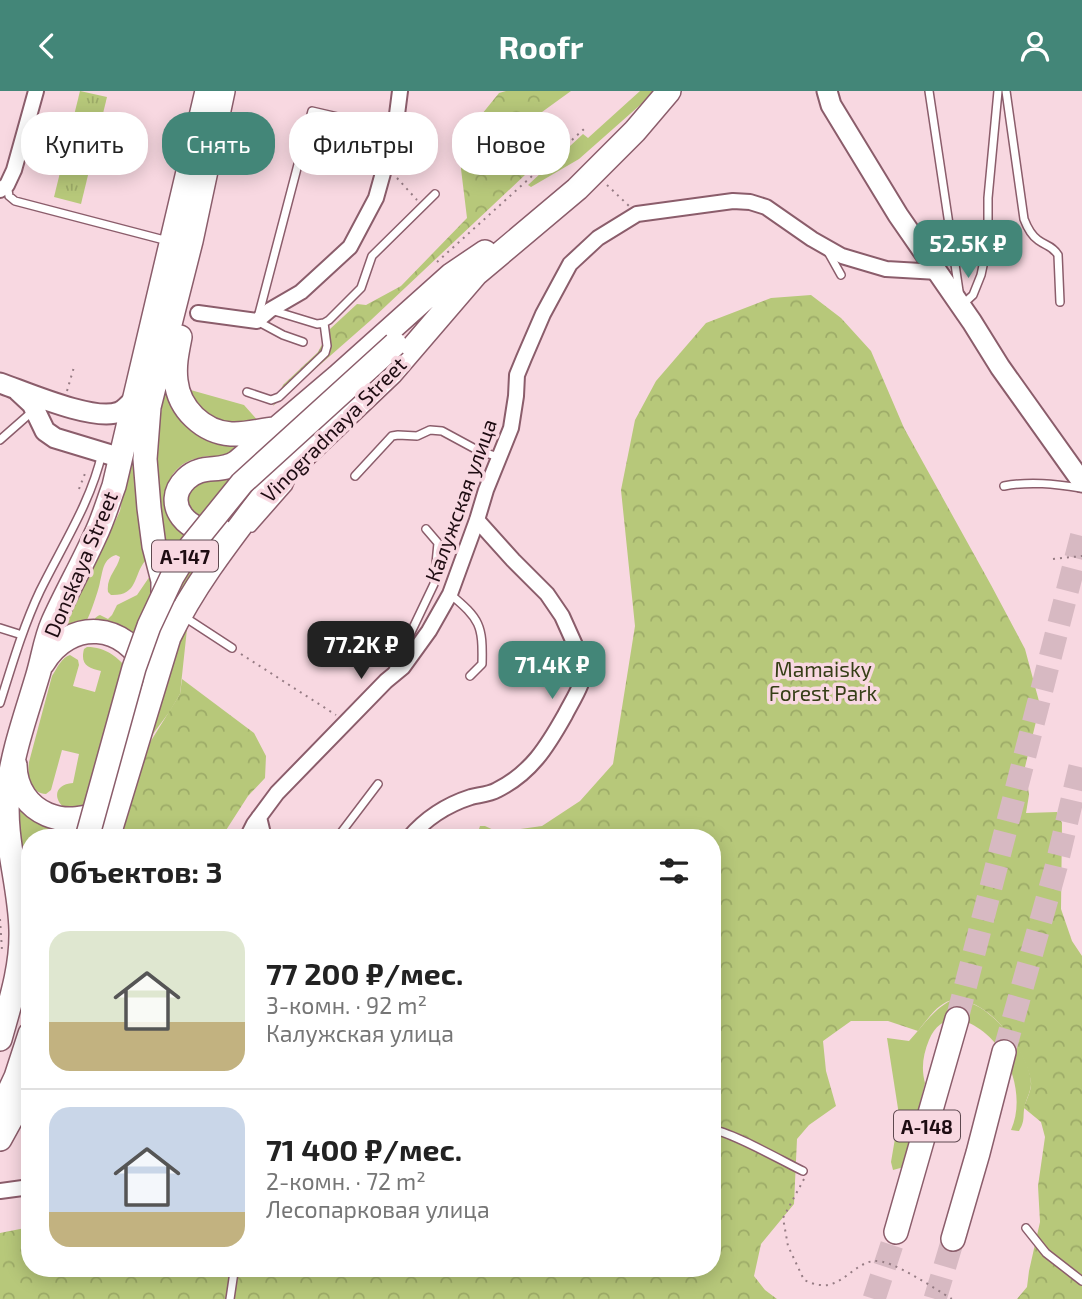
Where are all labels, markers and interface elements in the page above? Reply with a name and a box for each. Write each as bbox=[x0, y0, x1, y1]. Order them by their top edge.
icon: back bbox=[28, 27, 66, 65]
text: Roofr bbox=[499, 27, 583, 65]
icon: person bbox=[1016, 27, 1054, 65]
chip: Купить bbox=[21, 112, 148, 175]
chip: Снять bbox=[162, 112, 275, 175]
chip: Фильтры bbox=[289, 112, 438, 175]
chip: Новое bbox=[452, 112, 570, 175]
pin: 52.5K ₽ bbox=[903, 221, 1033, 280]
text: 52.5K ₽ bbox=[929, 229, 1007, 257]
street label: Vinogradnaya Street bbox=[255, 351, 411, 507]
street label: Калужская улица bbox=[419, 415, 502, 585]
street label: Donskaya Street bbox=[38, 487, 122, 641]
road number: А-147 bbox=[152, 541, 218, 571]
pin: 77.2K ₽ bbox=[296, 621, 426, 681]
text: 77.2K ₽ bbox=[323, 630, 399, 658]
pin: 71.4K ₽ bbox=[487, 641, 617, 701]
text: 71.4K ₽ bbox=[514, 650, 590, 678]
park label: Mamaisky Forest Park bbox=[769, 656, 878, 705]
icon: filters bbox=[655, 852, 693, 890]
text: Объектов: 3 bbox=[49, 853, 223, 889]
text: 77 200 ₽/мес. bbox=[266, 955, 463, 991]
icon: home bbox=[105, 959, 189, 1043]
text: 3-комн. · 92 m² bbox=[266, 991, 427, 1019]
text: Калужская улица bbox=[266, 1019, 454, 1047]
road number: А-148 bbox=[894, 1111, 960, 1141]
text: 71 400 ₽/мес. bbox=[266, 1131, 462, 1167]
icon: home bbox=[105, 1135, 189, 1219]
text: 2-комн. · 72 m² bbox=[266, 1167, 426, 1195]
text: Лесопарковая улица bbox=[266, 1195, 490, 1223]

